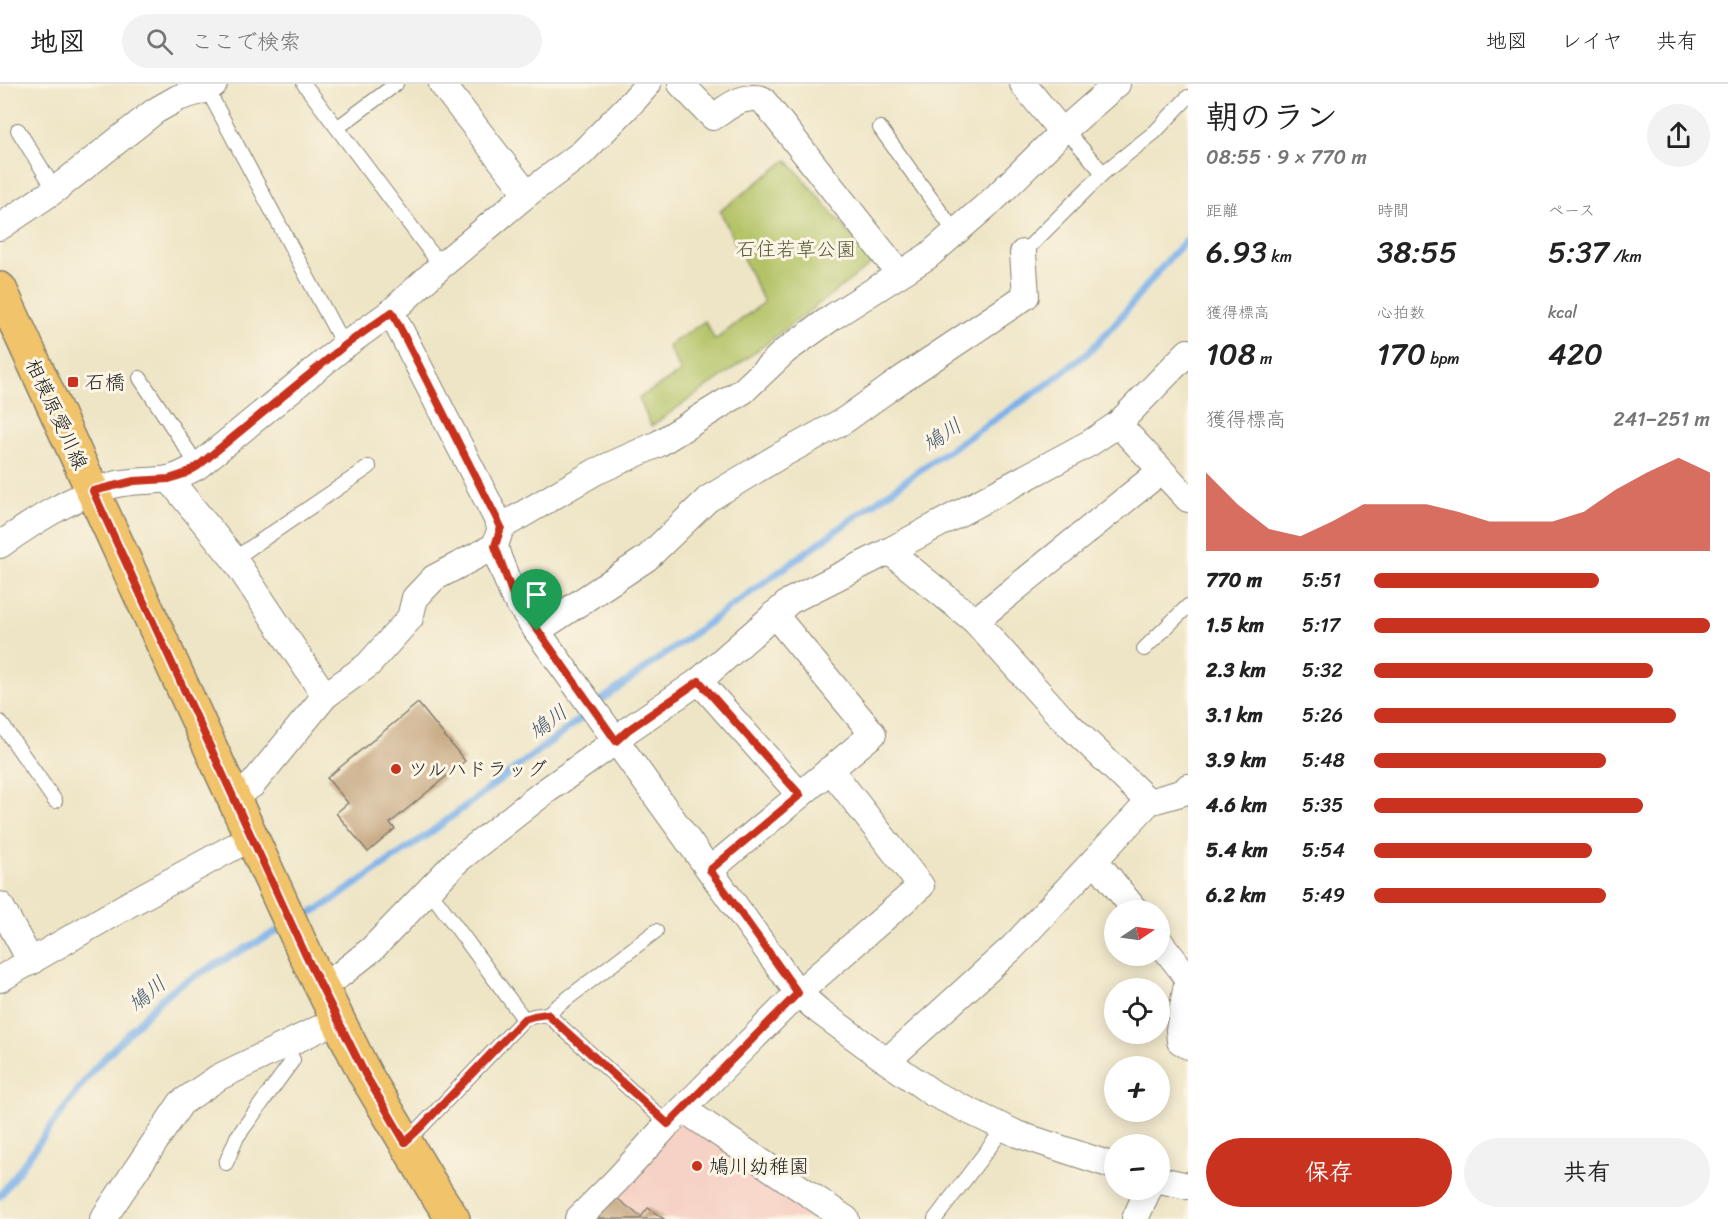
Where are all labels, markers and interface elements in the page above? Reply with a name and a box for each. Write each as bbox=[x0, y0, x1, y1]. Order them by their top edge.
search box bbox=[122, 14, 542, 68]
text: 地図 bbox=[30, 17, 86, 66]
text: ここで検索 bbox=[191, 22, 301, 61]
text: 地図 bbox=[1486, 22, 1528, 60]
text: レイヤ bbox=[1561, 22, 1623, 60]
text: 共有 bbox=[1656, 22, 1698, 60]
icon: search bbox=[143, 25, 176, 58]
text: 朝のラン bbox=[1206, 88, 1338, 146]
button: share bbox=[1647, 104, 1710, 167]
text: 08:55 · 9 × 770 m bbox=[1206, 140, 1367, 175]
text: 距離 bbox=[1206, 196, 1238, 225]
text: 時間 bbox=[1377, 196, 1409, 225]
text: ペース bbox=[1548, 196, 1595, 225]
text: 6.93 bbox=[1206, 225, 1267, 279]
text: 38:55 bbox=[1377, 225, 1457, 279]
text: 5:37 bbox=[1548, 225, 1609, 279]
park label: 石住若草公園 bbox=[736, 232, 856, 267]
text: km bbox=[1267, 242, 1292, 271]
text: /km bbox=[1609, 242, 1642, 271]
text: 獲得標高 bbox=[1206, 298, 1270, 327]
text: 心拍数 bbox=[1377, 298, 1425, 327]
text: kcal bbox=[1548, 298, 1577, 327]
text: 108 bbox=[1206, 327, 1256, 381]
text: 170 bbox=[1377, 327, 1426, 381]
text: 420 bbox=[1548, 327, 1603, 381]
text: m bbox=[1256, 344, 1272, 373]
text: bpm bbox=[1426, 344, 1460, 373]
street label: 相模原愛川線 bbox=[15, 352, 98, 476]
place label: 石橋 bbox=[85, 365, 125, 400]
marker: 石橋 bbox=[66, 375, 80, 389]
text: 獲得標高 bbox=[1206, 402, 1286, 437]
text: 241–251 m bbox=[1613, 402, 1710, 437]
water label: 鳩川 bbox=[914, 408, 970, 462]
text: 770 m bbox=[1206, 563, 1262, 598]
text: 5:51 bbox=[1302, 563, 1341, 598]
pin bbox=[511, 569, 562, 631]
icon: arrive bbox=[520, 578, 553, 611]
text: 1.5 km bbox=[1206, 608, 1264, 643]
text: 5:17 bbox=[1302, 608, 1340, 643]
text: 2.3 km bbox=[1206, 653, 1266, 688]
text: 5:32 bbox=[1302, 653, 1343, 688]
water label: 鳩川 bbox=[520, 694, 576, 750]
text: 3.1 km bbox=[1206, 698, 1263, 733]
text: 5:26 bbox=[1302, 698, 1343, 733]
text: 3.9 km bbox=[1206, 743, 1266, 778]
text: 5:48 bbox=[1302, 743, 1345, 778]
place label: ツルハドラッグ bbox=[408, 752, 547, 787]
marker: ツルハドラッグ bbox=[389, 762, 403, 776]
text: 4.6 km bbox=[1206, 788, 1267, 823]
text: 5:35 bbox=[1302, 788, 1343, 823]
text: 5.4 km bbox=[1206, 833, 1268, 868]
text: 5:54 bbox=[1302, 833, 1345, 868]
text: 6.2 km bbox=[1206, 878, 1266, 913]
text: 5:49 bbox=[1302, 878, 1345, 913]
north arrow bbox=[1104, 900, 1170, 966]
map controls bbox=[1104, 900, 1170, 1200]
water label: 鳩川 bbox=[119, 966, 175, 1022]
button: locate bbox=[1104, 978, 1170, 1044]
button: + bbox=[1104, 1056, 1170, 1122]
button: − bbox=[1104, 1134, 1170, 1200]
button: 保存 bbox=[1206, 1138, 1452, 1207]
button: 共有 bbox=[1464, 1138, 1710, 1207]
place label: 鳩川幼稚園 bbox=[709, 1149, 809, 1184]
marker: 鳩川幼稚園 bbox=[690, 1159, 704, 1173]

